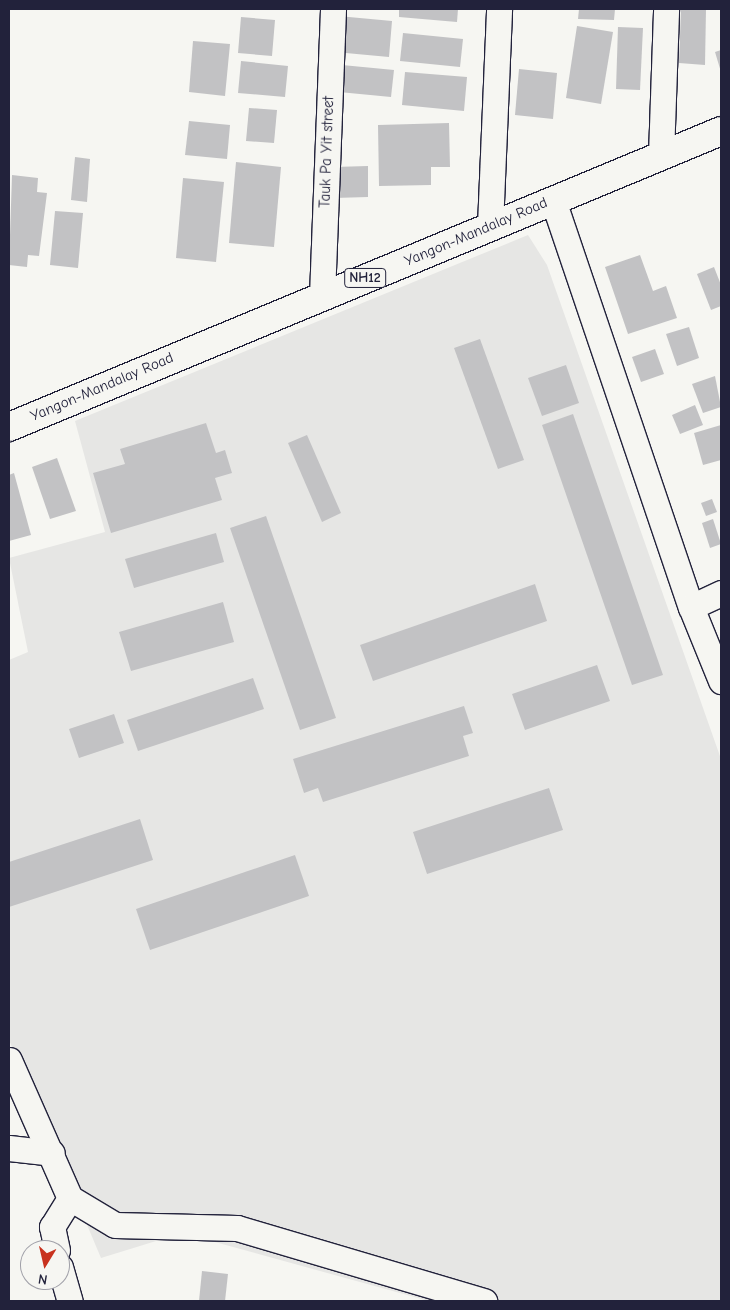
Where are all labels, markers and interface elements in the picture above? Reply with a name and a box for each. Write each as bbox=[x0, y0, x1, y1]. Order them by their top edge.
street label: Tauk Pa Yit street bbox=[316, 96, 338, 208]
street label: Yangon-Mandalay Road bbox=[402, 194, 550, 270]
road number: NH12 bbox=[344, 266, 386, 290]
street label: Yangon-Mandalay Road bbox=[28, 349, 176, 425]
north arrow bbox=[20, 1240, 70, 1290]
text: N bbox=[37, 1270, 49, 1288]

